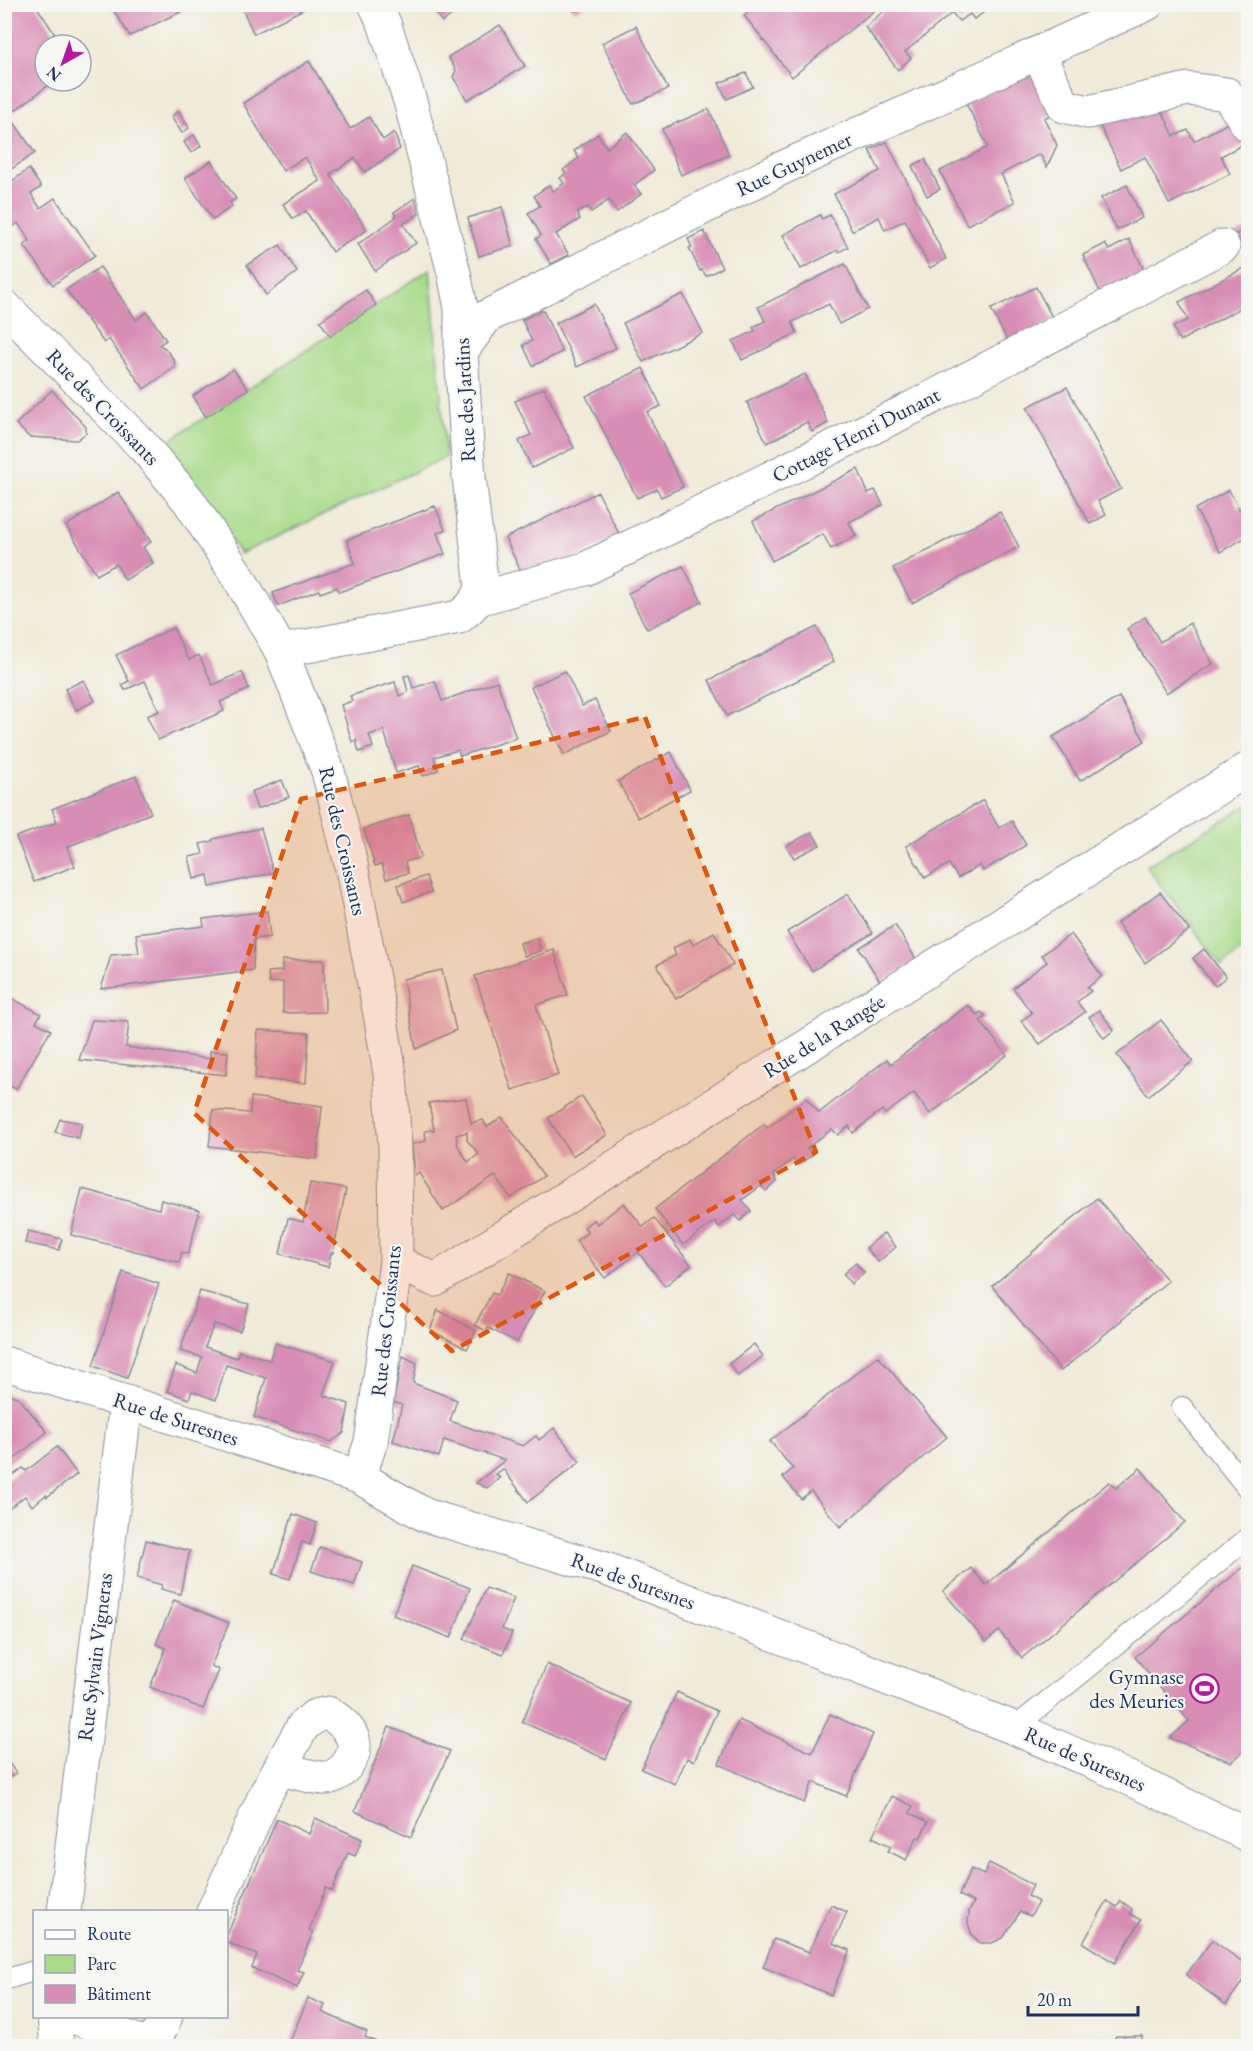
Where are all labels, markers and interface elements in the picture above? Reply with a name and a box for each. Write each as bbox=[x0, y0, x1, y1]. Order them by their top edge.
north arrow bbox=[33, 33, 93, 93]
text: N bbox=[42, 62, 65, 86]
street label: Rue Guynemer bbox=[732, 125, 856, 202]
street label: Rue des Jardins bbox=[448, 337, 481, 463]
street label: Rue des Croissants bbox=[41, 343, 166, 471]
street label: Cottage Henri Dunant bbox=[767, 380, 945, 489]
street label: Rue des Croissants bbox=[313, 764, 374, 918]
street label: Rue de la Rangée bbox=[758, 987, 890, 1084]
street label: Rue des Croissants bbox=[364, 1244, 407, 1398]
street label: Rue de Suresnes bbox=[110, 1386, 243, 1452]
street label: Rue de Suresnes bbox=[567, 1546, 699, 1616]
street label: Rue Sylvain Vigneras bbox=[71, 1571, 118, 1743]
place label: Gymnase des Meuries bbox=[1089, 1663, 1184, 1714]
sports icon: Gymnase des Meuries bbox=[1189, 1673, 1221, 1705]
street label: Rue de Suresnes bbox=[1020, 1720, 1150, 1797]
legend bbox=[33, 1910, 228, 2018]
text: Route bbox=[87, 1922, 131, 1945]
text: Parc bbox=[87, 1952, 117, 1975]
scale bar bbox=[1028, 1979, 1138, 2017]
text: Bâtiment bbox=[87, 1982, 151, 2005]
text: 20 m bbox=[1037, 1988, 1072, 2011]

